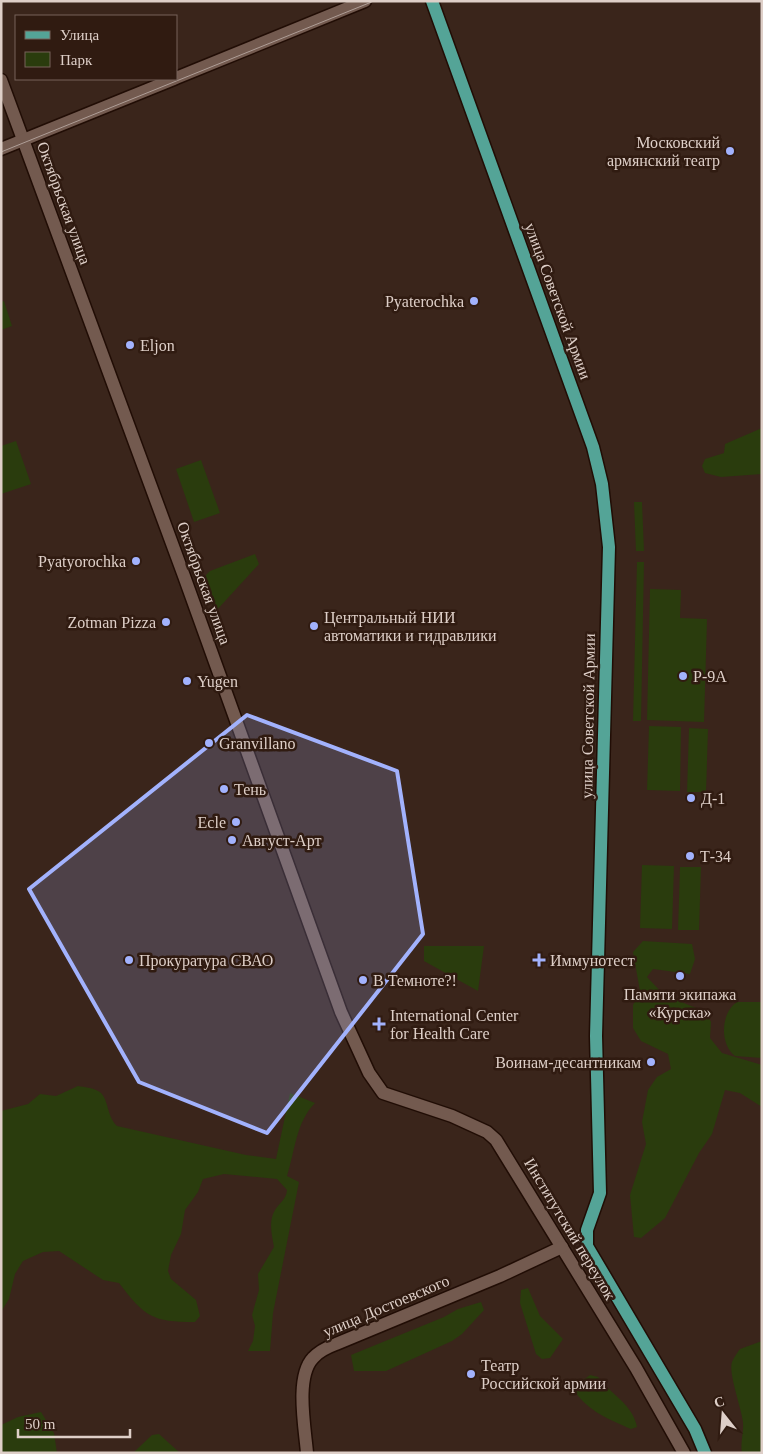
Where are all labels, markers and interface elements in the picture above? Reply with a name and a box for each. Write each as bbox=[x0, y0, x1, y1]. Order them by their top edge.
legend bbox=[15, 15, 178, 80]
text: Улица bbox=[60, 27, 99, 43]
text: Парк bbox=[60, 52, 93, 68]
place label: Московский армянский театр bbox=[607, 134, 720, 170]
street label: Октябрьская улица bbox=[33, 139, 94, 267]
marker: Московский армянский театр bbox=[724, 145, 736, 157]
street label: улица Советской Армии bbox=[521, 221, 594, 382]
place label: Pyaterochka bbox=[385, 293, 464, 311]
marker: Pyaterochka bbox=[468, 295, 480, 307]
place label: Eljon bbox=[140, 337, 175, 355]
marker: Eljon bbox=[124, 339, 136, 351]
street label: Октябрьская улица bbox=[173, 519, 234, 647]
place label: Pyatyorochka bbox=[38, 553, 126, 571]
marker: Pyatyorochka bbox=[130, 555, 142, 567]
place label: Центральный НИИ автоматики и гидравлики bbox=[324, 609, 497, 645]
place label: Zotman Pizza bbox=[68, 614, 156, 631]
marker: Zotman Pizza bbox=[160, 616, 172, 628]
marker: Центральный НИИ автоматики и гидравлики bbox=[308, 620, 320, 632]
street label: улица Советской Армии bbox=[578, 633, 599, 799]
place label: Р-9А bbox=[693, 668, 727, 685]
marker: Р-9А bbox=[677, 670, 689, 682]
place label: Yugen bbox=[197, 673, 238, 691]
marker: Yugen bbox=[181, 675, 193, 687]
place label: Granvillano bbox=[219, 735, 295, 752]
marker: Granvillano bbox=[203, 737, 215, 749]
place label: Тень bbox=[234, 781, 266, 798]
marker: Тень bbox=[218, 783, 230, 795]
place label: Д-1 bbox=[701, 790, 725, 808]
marker: Д-1 bbox=[685, 792, 697, 804]
place label: Ecle bbox=[198, 814, 226, 831]
marker: Ecle bbox=[230, 816, 242, 828]
place label: Август-Арт bbox=[242, 832, 321, 850]
marker: Август-Арт bbox=[226, 834, 238, 846]
place label: Т-34 bbox=[700, 848, 731, 865]
marker: Т-34 bbox=[684, 850, 696, 862]
place label: Прокуратура СВАО bbox=[139, 952, 273, 970]
place label: Иммунотест bbox=[550, 952, 635, 970]
marker: Иммунотест bbox=[532, 953, 546, 967]
marker: Прокуратура СВАО bbox=[123, 954, 135, 966]
marker: Памяти экипажа «Курска» bbox=[674, 970, 686, 982]
place label: В Темноте?! bbox=[373, 972, 457, 989]
marker: В Темноте?! bbox=[357, 974, 369, 986]
place label: Памяти экипажа «Курска» bbox=[624, 986, 736, 1022]
place label: International Center for Health Care bbox=[390, 1007, 519, 1042]
marker: International Center for Health Care bbox=[372, 1017, 386, 1031]
place label: Воинам-десантникам bbox=[495, 1054, 641, 1072]
marker: Воинам-десантникам bbox=[645, 1056, 657, 1068]
street label: Институтский переулок bbox=[520, 1155, 619, 1304]
street label: улица Достоевского bbox=[320, 1272, 452, 1341]
place label: Театр Российской армии bbox=[481, 1357, 606, 1393]
marker: Театр Российской армии bbox=[465, 1368, 477, 1380]
north arrow bbox=[698, 1389, 748, 1439]
text: С bbox=[712, 1393, 726, 1411]
scale bar bbox=[18, 1406, 130, 1438]
text: 50 m bbox=[25, 1416, 56, 1432]

